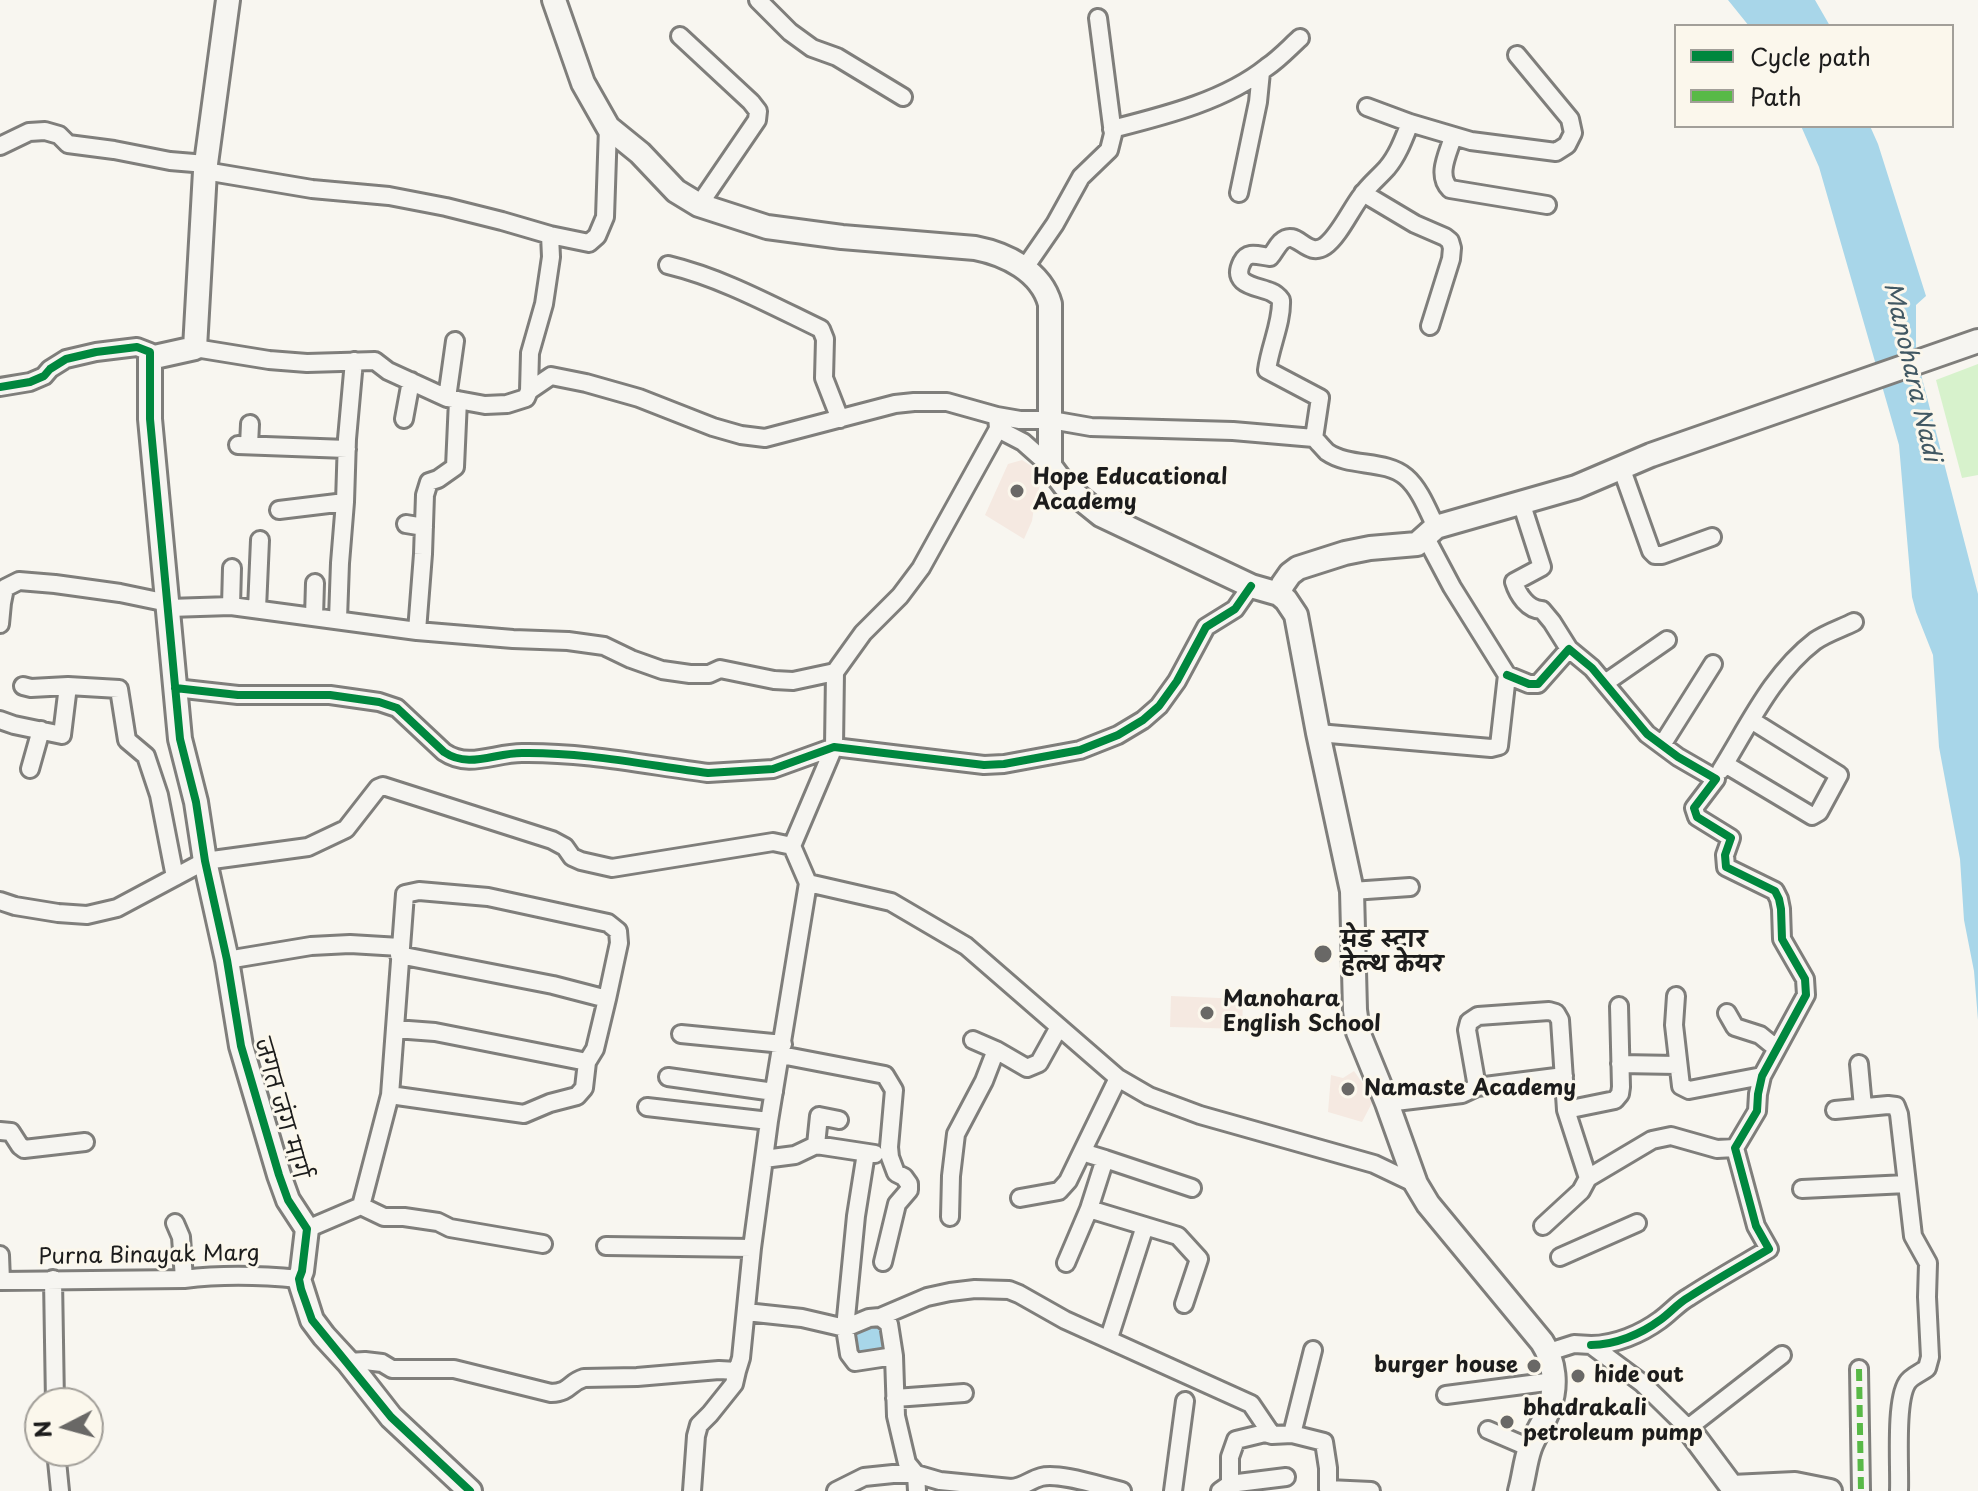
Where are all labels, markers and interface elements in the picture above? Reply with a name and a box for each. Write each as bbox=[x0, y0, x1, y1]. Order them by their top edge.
legend bbox=[1674, 24, 1954, 128]
text: Cycle path bbox=[1750, 38, 1871, 74]
text: Path bbox=[1750, 78, 1802, 114]
water label: Manohara Nadi bbox=[1876, 280, 1946, 464]
place label: Hope Educational Academy bbox=[1033, 465, 1227, 516]
marker: Hope Educational Academy bbox=[1008, 482, 1026, 500]
place label: मेड स्टार हेल्थ केयर bbox=[1341, 928, 1444, 980]
marker: मेड स्टार हेल्थ केयर bbox=[1312, 943, 1334, 965]
place label: Manohara English School bbox=[1223, 987, 1381, 1038]
marker: Manohara English School bbox=[1198, 1004, 1216, 1022]
street label: जगत जंग मार्ग bbox=[247, 1035, 313, 1183]
place label: Namaste Academy bbox=[1364, 1076, 1576, 1102]
marker: Namaste Academy bbox=[1339, 1080, 1357, 1098]
street label: Purna Binayak Marg bbox=[38, 1241, 260, 1271]
place label: burger house bbox=[1374, 1353, 1518, 1379]
marker: burger house bbox=[1525, 1357, 1543, 1375]
place label: hide out bbox=[1594, 1363, 1684, 1389]
marker: hide out bbox=[1569, 1367, 1587, 1385]
north arrow bbox=[24, 1387, 104, 1467]
place label: bhadrakali petroleum pump bbox=[1523, 1396, 1703, 1448]
marker: bhadrakali petroleum pump bbox=[1498, 1413, 1516, 1431]
text: N bbox=[24, 1419, 59, 1440]

